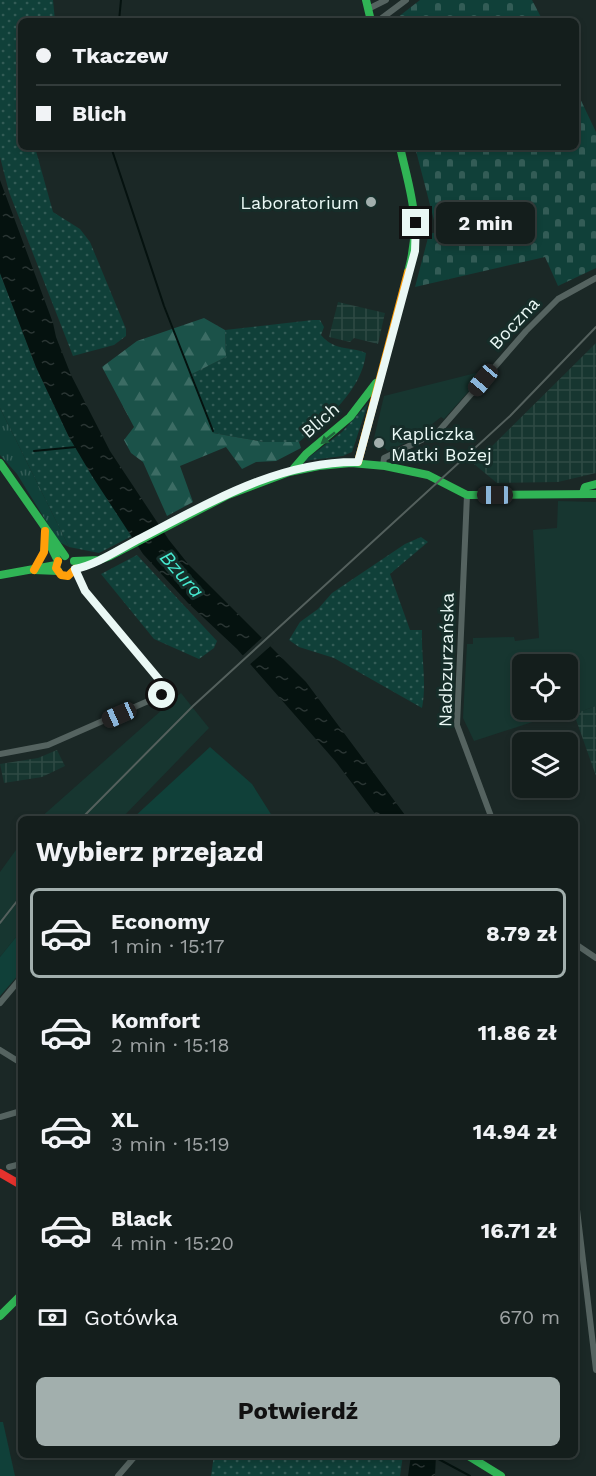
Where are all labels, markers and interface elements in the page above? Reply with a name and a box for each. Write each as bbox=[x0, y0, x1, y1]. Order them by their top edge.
text: Tkaczew bbox=[72, 43, 168, 68]
text: Blich bbox=[72, 101, 127, 126]
place label: Laboratorium bbox=[240, 192, 359, 213]
marker: Laboratorium bbox=[364, 195, 378, 209]
callout: 2 min bbox=[437, 202, 536, 244]
route end bbox=[402, 209, 429, 236]
text: 2 min bbox=[458, 211, 513, 235]
street label: Boczna bbox=[485, 293, 543, 353]
car bbox=[465, 360, 501, 400]
street label: Blich bbox=[297, 398, 343, 442]
place label: Kapliczka Matki Bożej bbox=[391, 423, 492, 465]
one-way arrow bbox=[320, 431, 336, 444]
marker: Kapliczka Matki Bożej bbox=[372, 436, 386, 450]
car bbox=[477, 486, 513, 504]
water label: Bzura bbox=[155, 545, 209, 603]
street label: Nadbzurzańska bbox=[434, 593, 458, 727]
map controls bbox=[512, 654, 578, 798]
button: locate bbox=[512, 654, 578, 720]
route start bbox=[148, 681, 175, 708]
car bbox=[99, 699, 139, 731]
button: layers bbox=[512, 732, 578, 798]
text: Wybierz przejazd bbox=[36, 836, 264, 868]
icon: car bbox=[39, 906, 93, 960]
text: Economy bbox=[111, 909, 210, 934]
text: 8.79 zł bbox=[486, 921, 557, 946]
text: 1 min · 15:17 bbox=[111, 934, 225, 958]
icon: car bbox=[39, 1005, 93, 1059]
text: Komfort bbox=[111, 1008, 200, 1033]
text: 11.86 zł bbox=[478, 1020, 557, 1045]
text: 2 min · 15:18 bbox=[111, 1033, 229, 1057]
icon: car bbox=[39, 1104, 93, 1158]
text: XL bbox=[111, 1107, 139, 1132]
text: 14.94 zł bbox=[473, 1119, 557, 1144]
text: 3 min · 15:19 bbox=[111, 1132, 230, 1156]
icon: car bbox=[39, 1203, 93, 1257]
text: Black bbox=[111, 1206, 172, 1231]
text: 16.71 zł bbox=[481, 1218, 557, 1243]
text: 4 min · 15:20 bbox=[111, 1231, 234, 1255]
icon: cash bbox=[36, 1301, 69, 1334]
text: Gotówka bbox=[84, 1305, 178, 1330]
text: 670 m bbox=[499, 1305, 560, 1329]
button: Potwierdź bbox=[36, 1377, 560, 1446]

